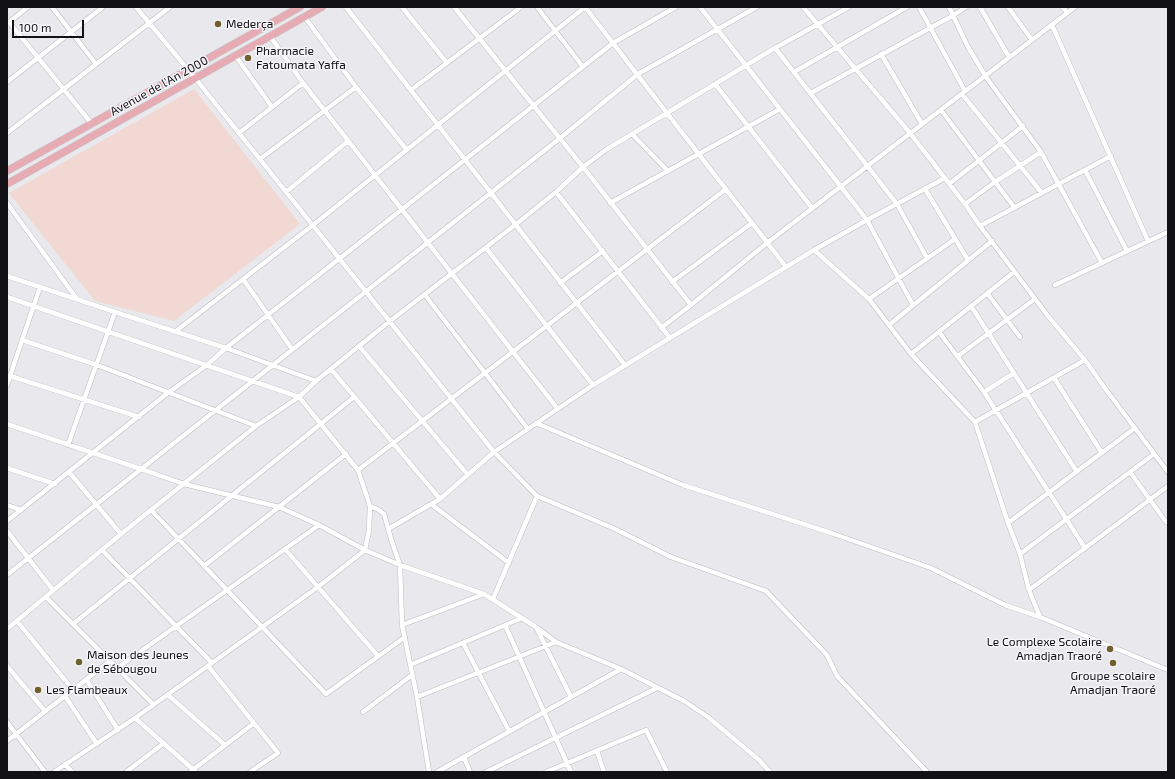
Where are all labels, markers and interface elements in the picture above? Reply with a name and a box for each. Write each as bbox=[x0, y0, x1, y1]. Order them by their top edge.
scale bar bbox=[14, 12, 86, 38]
place label: Mederça bbox=[226, 17, 273, 31]
marker: Mederça bbox=[213, 19, 223, 29]
text: 100 m bbox=[19, 20, 51, 34]
place label: Pharmacie Fatoumata Yaffa bbox=[256, 44, 346, 72]
street label: Avenue de l'An 2000 bbox=[107, 53, 211, 119]
marker: Pharmacie Fatoumata Yaffa bbox=[243, 53, 253, 63]
place label: Le Complexe Scolaire Amadjan Traoré bbox=[987, 635, 1102, 663]
marker: Le Complexe Scolaire Amadjan Traoré bbox=[1105, 644, 1115, 654]
place label: Maison des Jeunes de Sébougou bbox=[87, 648, 189, 676]
marker: Maison des Jeunes de Sébougou bbox=[74, 657, 84, 667]
marker: Groupe scolaire Amadjan Traoré bbox=[1108, 658, 1118, 668]
place label: Groupe scolaire Amadjan Traoré bbox=[1070, 669, 1156, 697]
place label: Les Flambeaux bbox=[46, 683, 128, 697]
marker: Les Flambeaux bbox=[33, 685, 43, 695]

